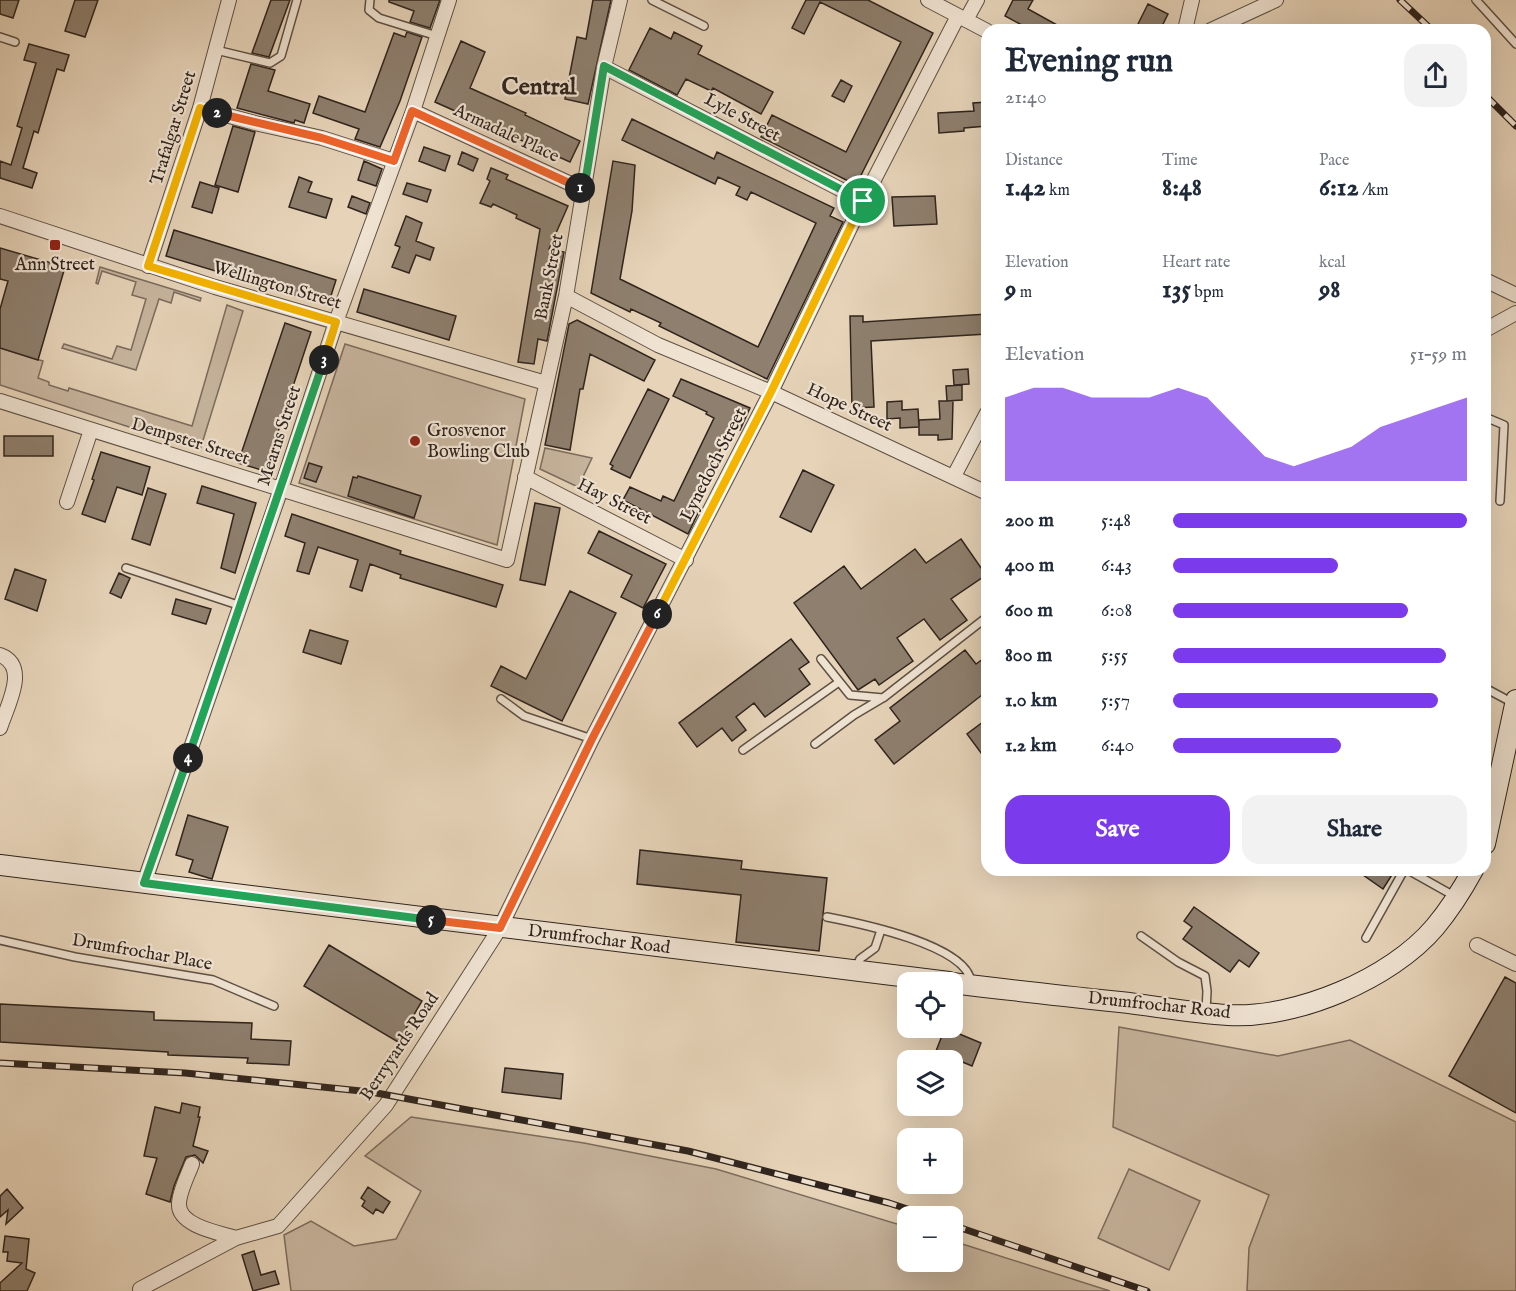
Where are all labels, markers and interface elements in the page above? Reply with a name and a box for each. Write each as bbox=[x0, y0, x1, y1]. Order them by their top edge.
text: Evening run bbox=[1005, 41, 1173, 83]
button: share bbox=[1404, 44, 1467, 107]
street label: Trafalgar Street bbox=[146, 68, 202, 188]
district label: Central bbox=[502, 72, 577, 103]
text: 21:40 bbox=[1005, 85, 1047, 110]
street label: Lyle Street bbox=[700, 88, 784, 148]
pin: 2 bbox=[202, 98, 232, 128]
street label: Armadale Place bbox=[449, 99, 563, 169]
text: 2 bbox=[213, 103, 221, 123]
text: Distance bbox=[1005, 151, 1063, 171]
text: Time bbox=[1162, 151, 1198, 171]
text: Pace bbox=[1319, 151, 1349, 171]
text: 1.42 bbox=[1005, 171, 1045, 204]
text: 8:48 bbox=[1162, 171, 1202, 204]
text: 6:12 bbox=[1319, 171, 1359, 204]
pin: 1 bbox=[565, 173, 595, 203]
pin bbox=[837, 175, 888, 226]
text: 1 bbox=[577, 178, 583, 198]
text: km bbox=[1045, 181, 1070, 201]
text: /km bbox=[1359, 181, 1389, 201]
icon: arrive bbox=[846, 184, 879, 217]
street label: Bank Street bbox=[530, 232, 570, 322]
marker: Ann Street bbox=[48, 238, 62, 252]
text: Elevation bbox=[1005, 253, 1068, 273]
text: Heart rate bbox=[1162, 253, 1230, 273]
text: kcal bbox=[1319, 253, 1346, 273]
place label: Ann Street bbox=[14, 254, 95, 277]
street label: Wellington Street bbox=[210, 257, 344, 315]
text: 9 bbox=[1005, 273, 1016, 306]
text: 135 bbox=[1162, 273, 1191, 306]
text: 98 bbox=[1319, 273, 1341, 306]
text: m bbox=[1016, 283, 1032, 303]
text: bpm bbox=[1191, 283, 1224, 303]
text: Elevation bbox=[1005, 342, 1084, 367]
text: 51–59 m bbox=[1410, 342, 1467, 367]
pin: 3 bbox=[309, 345, 339, 375]
text: 3 bbox=[321, 350, 327, 370]
street label: Hope Street bbox=[803, 378, 895, 438]
street label: Mearns Street bbox=[253, 383, 307, 489]
street label: Lynedoch Street bbox=[676, 404, 752, 526]
street label: Dempster Street bbox=[128, 413, 252, 471]
place label: Grosvenor Bowling Club bbox=[427, 420, 530, 464]
marker: Grosvenor Bowling Club bbox=[408, 434, 422, 448]
street label: Hay Street bbox=[573, 473, 655, 531]
text: 200 m bbox=[1005, 508, 1054, 533]
text: 5:48 bbox=[1101, 508, 1131, 533]
text: 400 m bbox=[1005, 553, 1054, 578]
text: 6:43 bbox=[1101, 553, 1132, 578]
text: 600 m bbox=[1005, 598, 1053, 623]
text: 6:08 bbox=[1101, 598, 1132, 623]
pin: 6 bbox=[642, 599, 672, 629]
text: 6 bbox=[654, 604, 660, 624]
text: 800 m bbox=[1005, 643, 1052, 668]
text: 5:55 bbox=[1101, 643, 1128, 668]
text: 1.0 km bbox=[1005, 688, 1057, 713]
text: 5:57 bbox=[1101, 688, 1130, 713]
text: 1.2 km bbox=[1005, 733, 1057, 758]
text: 6:40 bbox=[1101, 733, 1134, 758]
pin: 4 bbox=[173, 743, 203, 773]
text: 4 bbox=[184, 748, 192, 768]
button: Save bbox=[1005, 795, 1230, 864]
button: Share bbox=[1242, 795, 1467, 864]
pin: 5 bbox=[416, 905, 446, 935]
text: 5 bbox=[428, 910, 434, 930]
street label: Drumfrochar Road bbox=[526, 920, 672, 960]
street label: Drumfrochar Place bbox=[70, 929, 214, 977]
map controls bbox=[897, 972, 963, 1272]
button: locate bbox=[897, 972, 963, 1038]
street label: Drumfrochar Road bbox=[1086, 987, 1232, 1025]
street label: Berryyards Road bbox=[355, 988, 445, 1106]
button: layers bbox=[897, 1050, 963, 1116]
button: + bbox=[897, 1128, 963, 1194]
button: − bbox=[897, 1206, 963, 1272]

